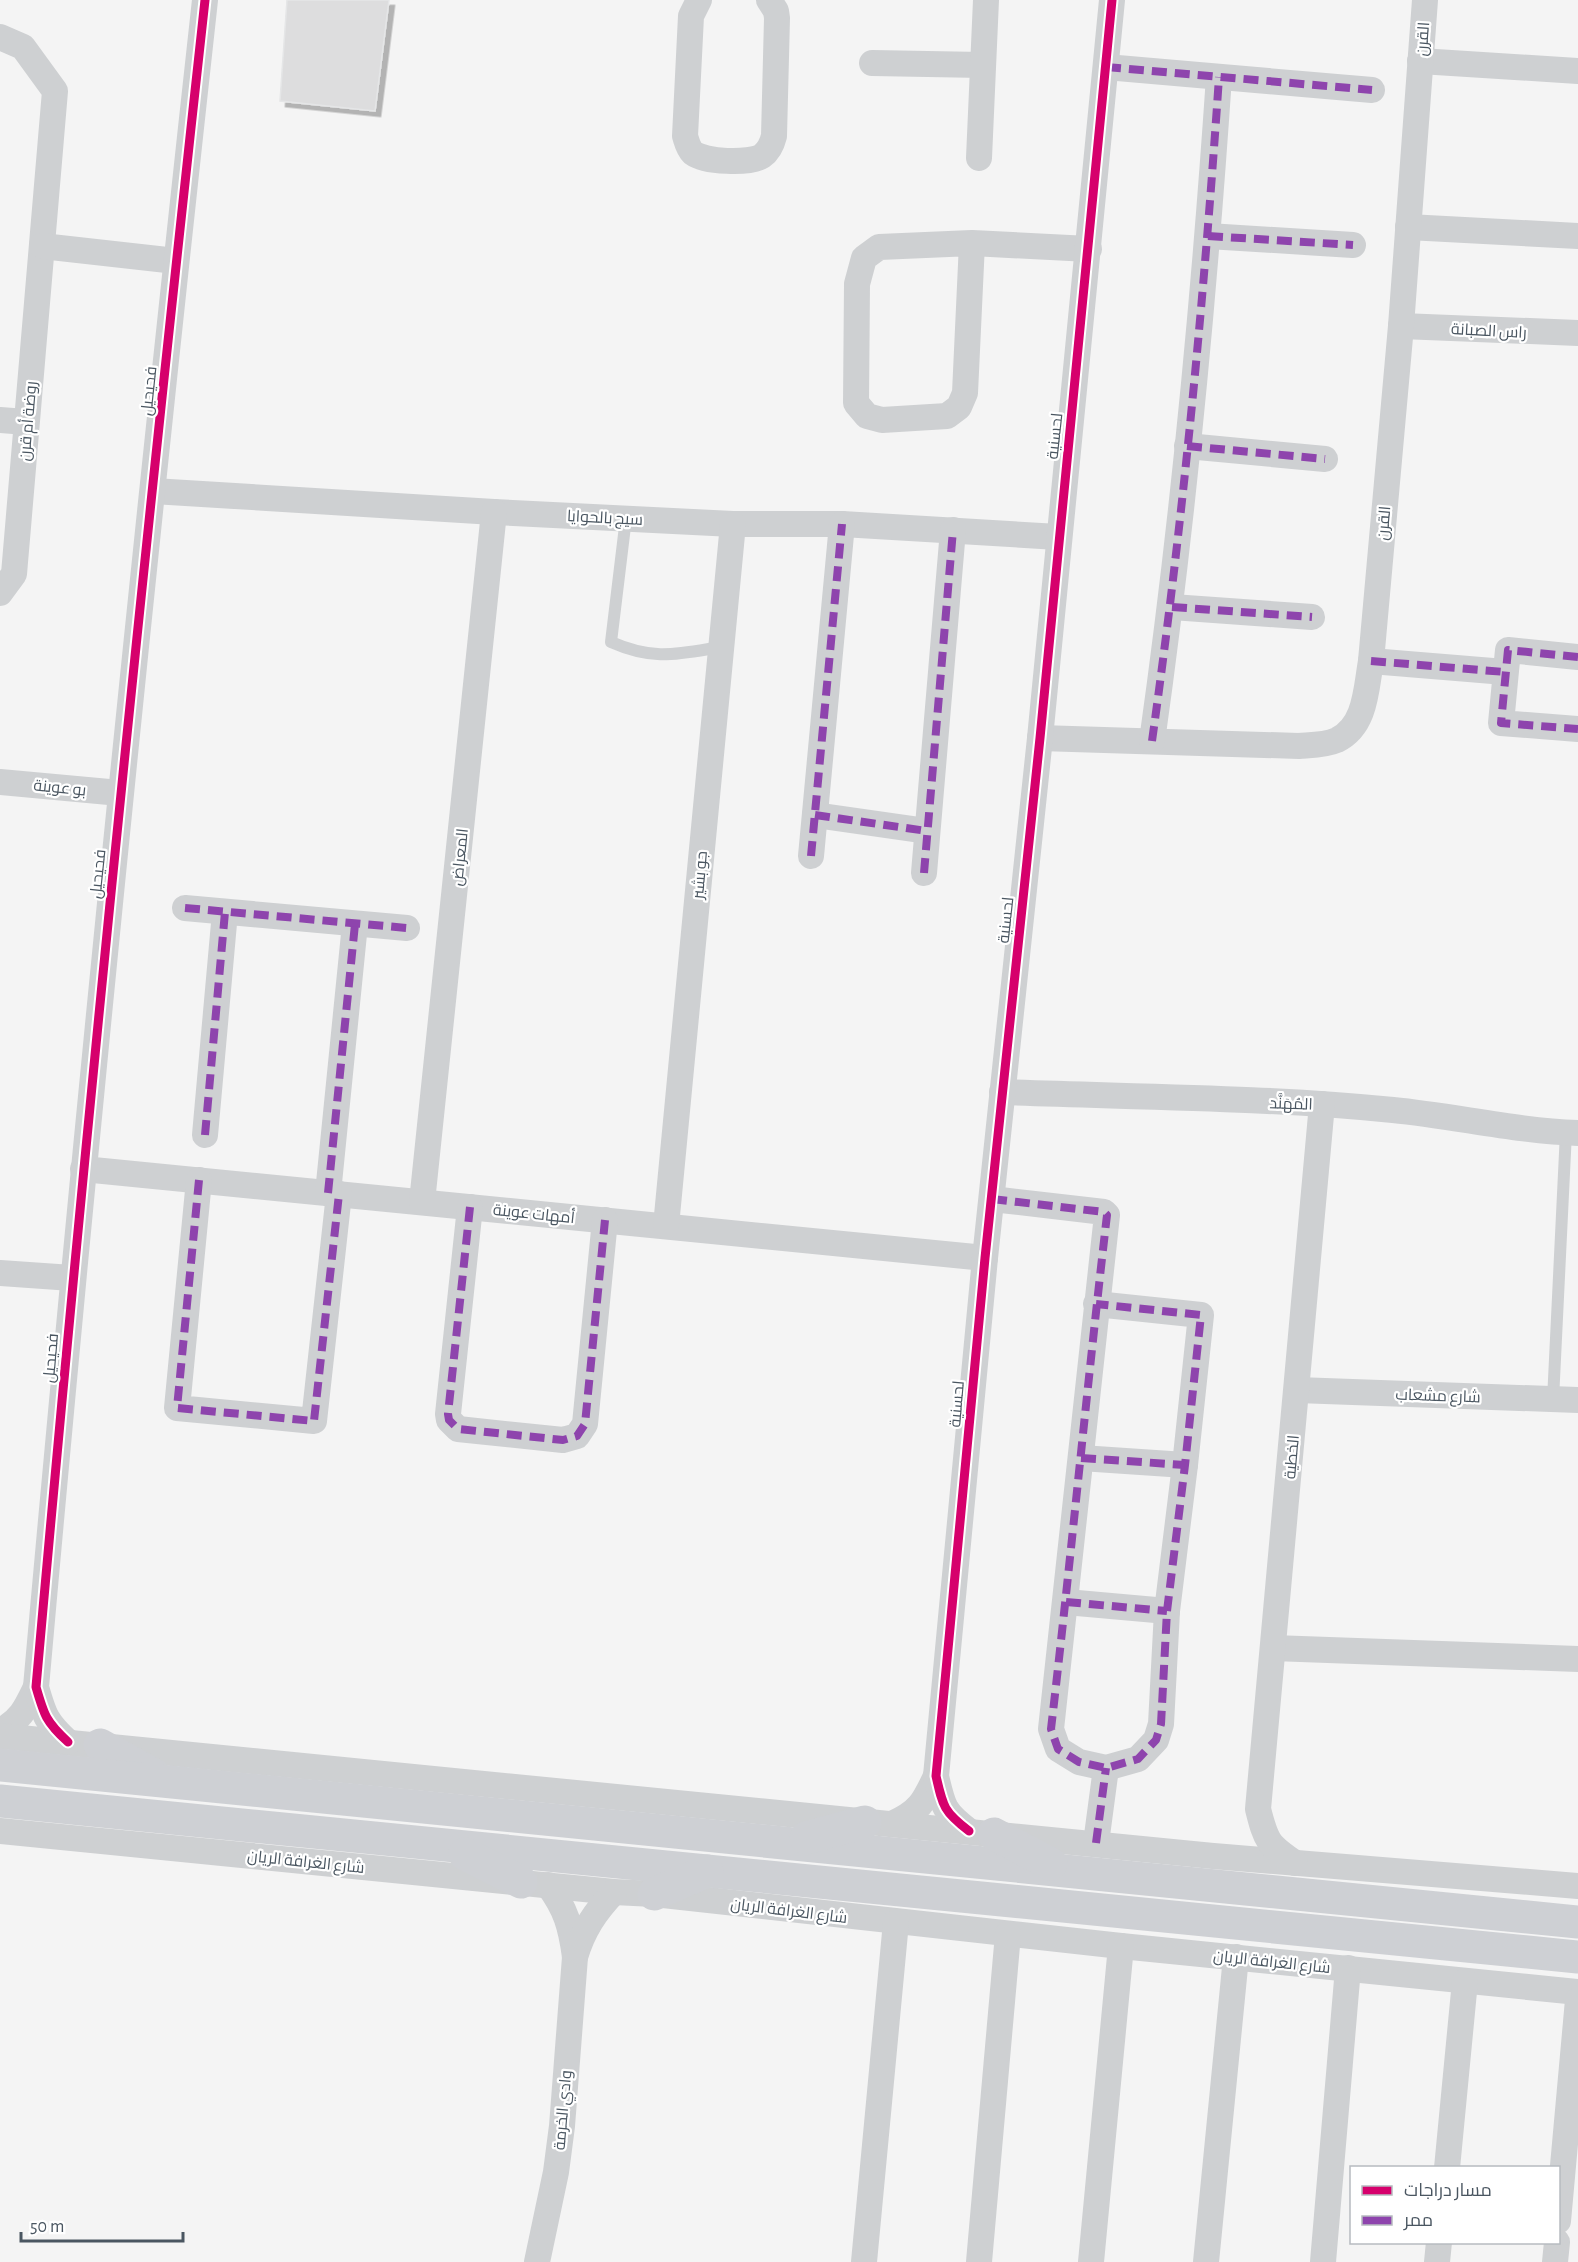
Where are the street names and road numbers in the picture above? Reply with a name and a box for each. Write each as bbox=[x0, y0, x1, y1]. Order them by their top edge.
street label: القرن bbox=[1414, 21, 1434, 57]
street label: راس الصبانة bbox=[1451, 321, 1527, 343]
street label: فحيحيل bbox=[138, 366, 162, 417]
street label: روضة أم قرن bbox=[15, 380, 42, 462]
street label: لحسنية bbox=[1045, 412, 1066, 460]
street label: القرن bbox=[1375, 505, 1395, 541]
street label: سيج بالحوايا bbox=[566, 508, 643, 531]
street label: بو عوينة bbox=[33, 777, 87, 800]
street label: المعراض bbox=[449, 828, 473, 887]
street label: فحيحيل bbox=[87, 849, 111, 900]
street label: جو بشير bbox=[689, 850, 711, 901]
street label: لحسنية bbox=[996, 896, 1017, 944]
street label: المُهَنَّد bbox=[1269, 1092, 1313, 1115]
street label: أمهات عوينة bbox=[492, 1200, 576, 1228]
street label: فحيحيل bbox=[41, 1333, 63, 1384]
street label: لحسنية bbox=[947, 1380, 968, 1428]
street label: شارع مشعاب bbox=[1395, 1386, 1481, 1408]
street label: الخطية bbox=[1282, 1434, 1303, 1480]
street label: شارع الغرافة الريان bbox=[246, 1847, 365, 1879]
street label: شارع الغرافة الريان bbox=[729, 1895, 848, 1929]
street label: شارع الغرافة الريان bbox=[1212, 1947, 1331, 1979]
street label: وادي الخرمة bbox=[552, 2069, 579, 2151]

